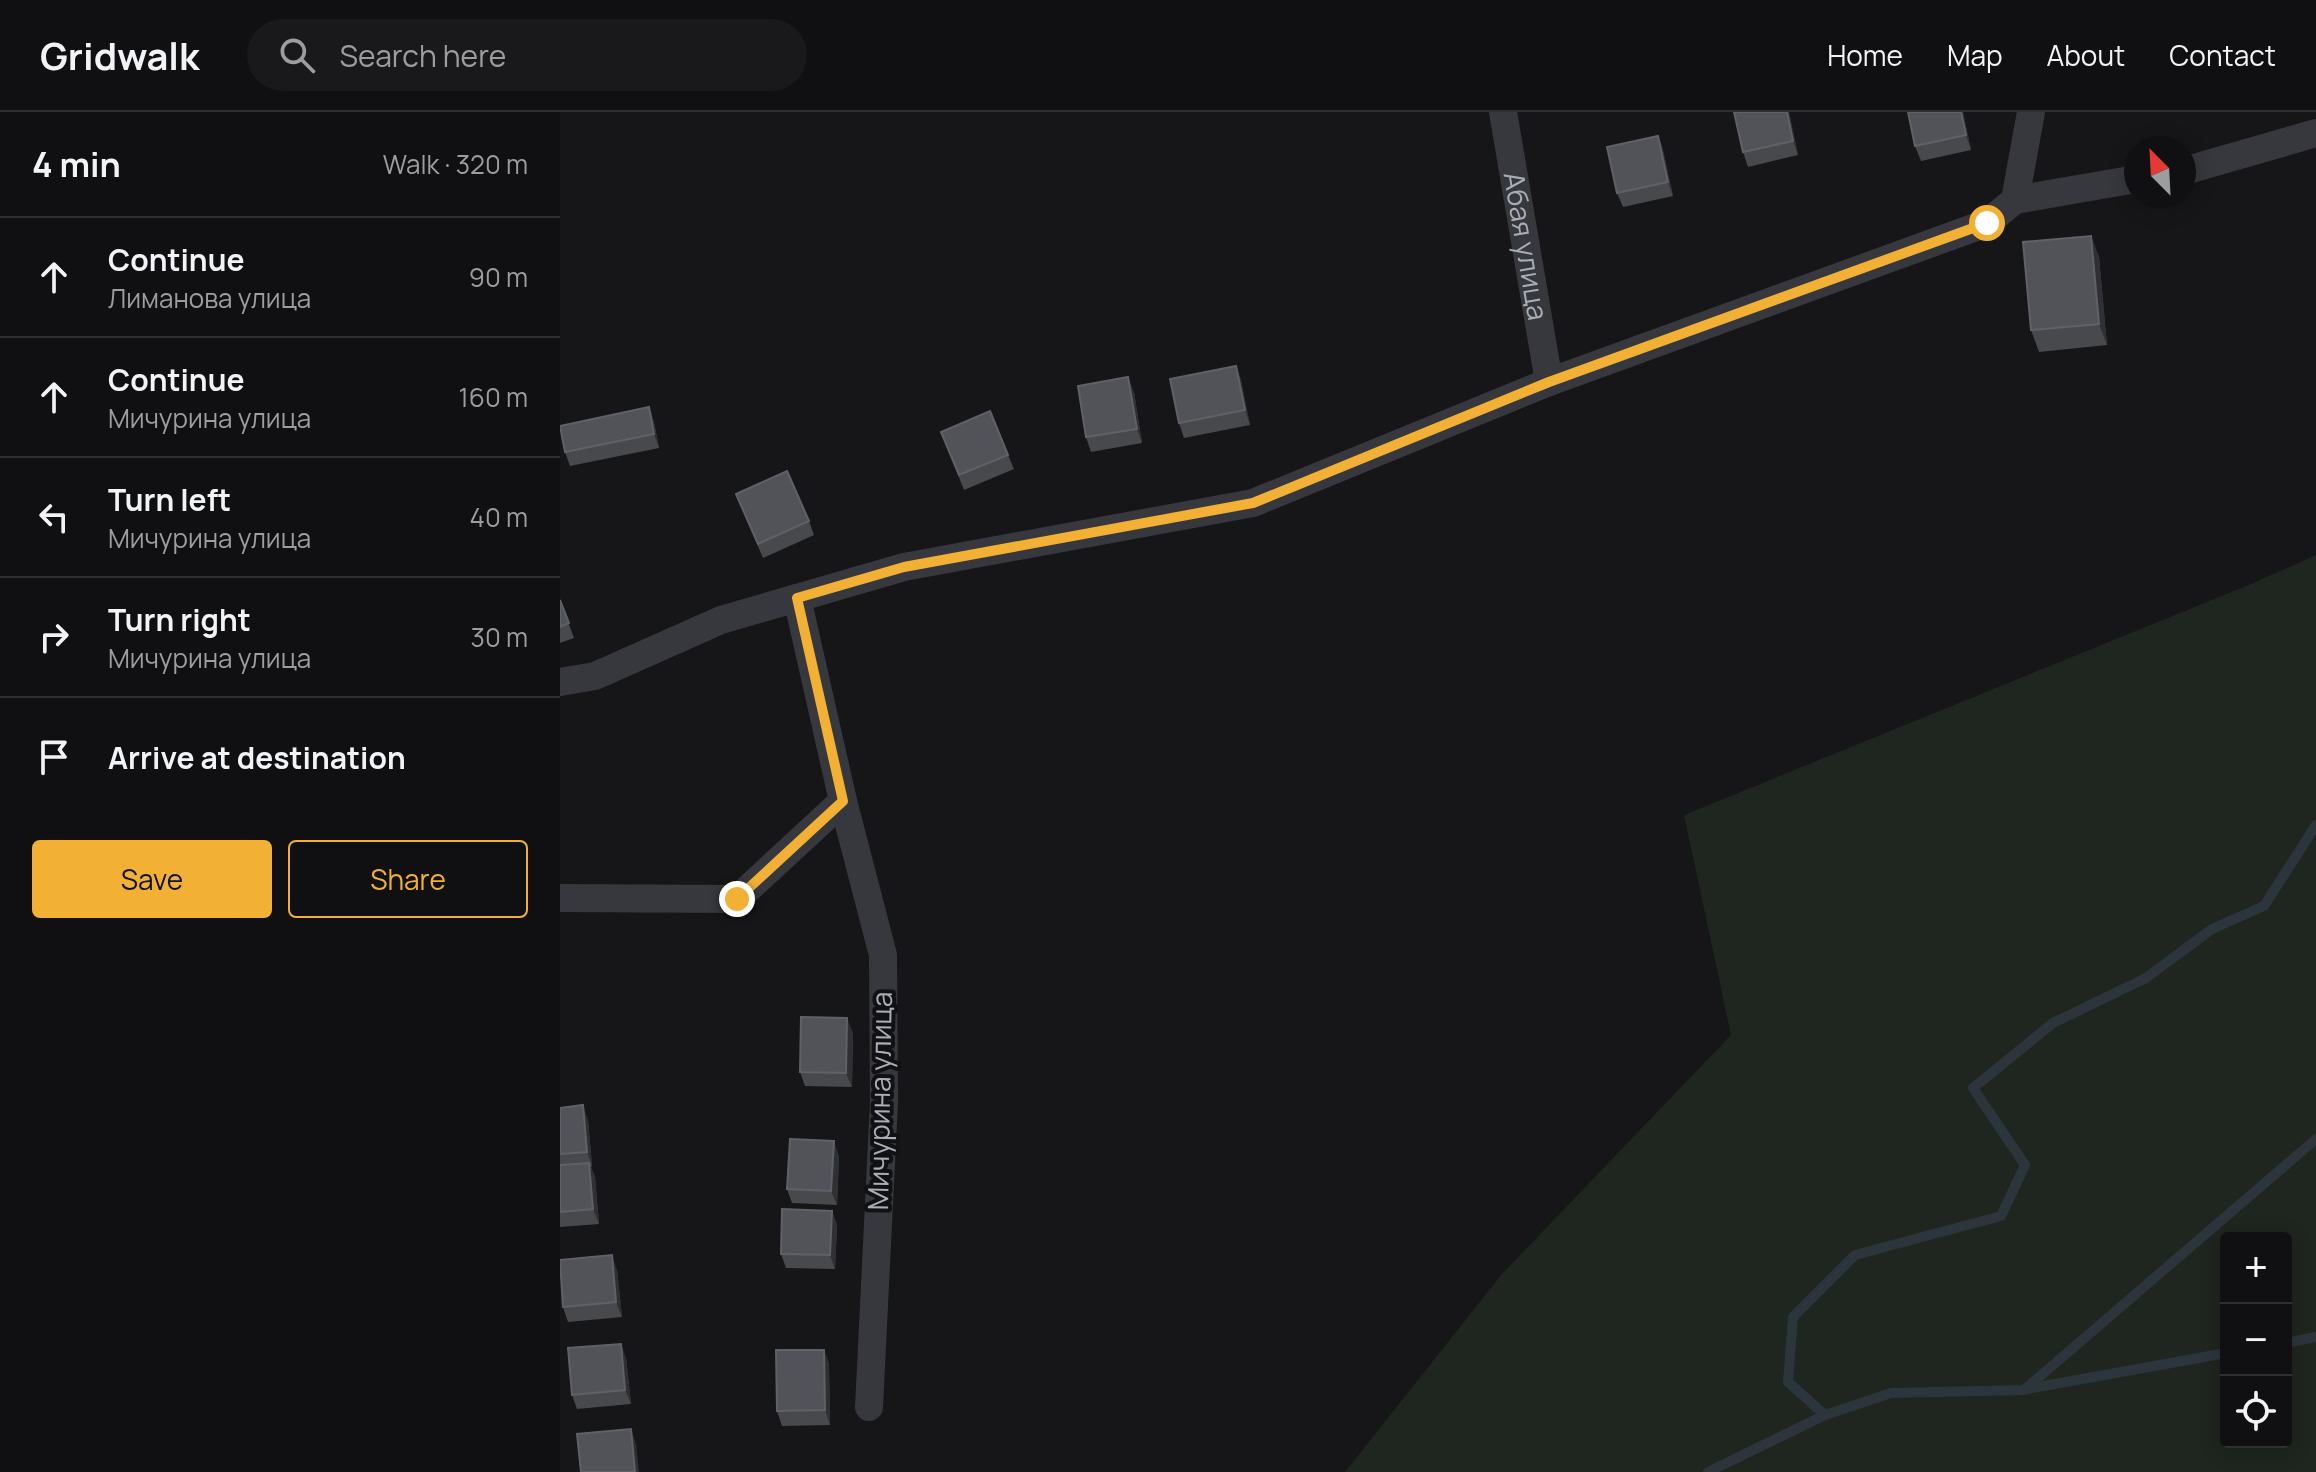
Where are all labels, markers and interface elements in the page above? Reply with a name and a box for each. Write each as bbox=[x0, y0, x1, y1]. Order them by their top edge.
search box bbox=[247, 19, 807, 91]
text: Gridwalk bbox=[40, 29, 199, 81]
icon: search bbox=[275, 33, 319, 77]
text: Search here bbox=[339, 35, 506, 76]
text: Home bbox=[1827, 36, 1903, 74]
text: Map bbox=[1947, 36, 2003, 74]
text: About bbox=[2047, 36, 2125, 74]
text: Contact bbox=[2169, 36, 2276, 74]
north arrow bbox=[2124, 136, 2196, 208]
text: 4 min bbox=[32, 141, 121, 187]
text: Walk · 320 m bbox=[383, 146, 528, 182]
street label: Абая улица bbox=[1496, 169, 1558, 323]
route start bbox=[1969, 205, 2005, 241]
text: Continue bbox=[108, 239, 244, 280]
icon: ahead bbox=[32, 255, 76, 299]
text: 90 m bbox=[469, 259, 528, 295]
text: Лиманова улица bbox=[108, 280, 311, 316]
text: Continue bbox=[108, 359, 244, 400]
icon: ahead bbox=[32, 375, 76, 419]
text: 160 m bbox=[459, 379, 528, 415]
text: Мичурина улица bbox=[108, 400, 311, 436]
text: Turn left bbox=[108, 479, 231, 520]
icon: left bbox=[32, 495, 76, 539]
text: 40 m bbox=[470, 499, 528, 535]
text: Мичурина улица bbox=[108, 520, 311, 556]
text: Turn right bbox=[108, 599, 251, 640]
icon: right bbox=[32, 615, 76, 659]
text: 30 m bbox=[471, 619, 528, 655]
text: Мичурина улица bbox=[108, 640, 311, 676]
icon: arrive bbox=[32, 735, 76, 779]
text: Arrive at destination bbox=[108, 737, 406, 778]
button: Save bbox=[32, 840, 272, 918]
button: Share bbox=[288, 840, 528, 918]
route end bbox=[719, 881, 755, 917]
street label: Мичурина улица bbox=[858, 991, 900, 1211]
map controls bbox=[2220, 1232, 2292, 1448]
button: + bbox=[2220, 1232, 2292, 1304]
button: − bbox=[2220, 1304, 2292, 1376]
button: locate bbox=[2220, 1376, 2292, 1448]

